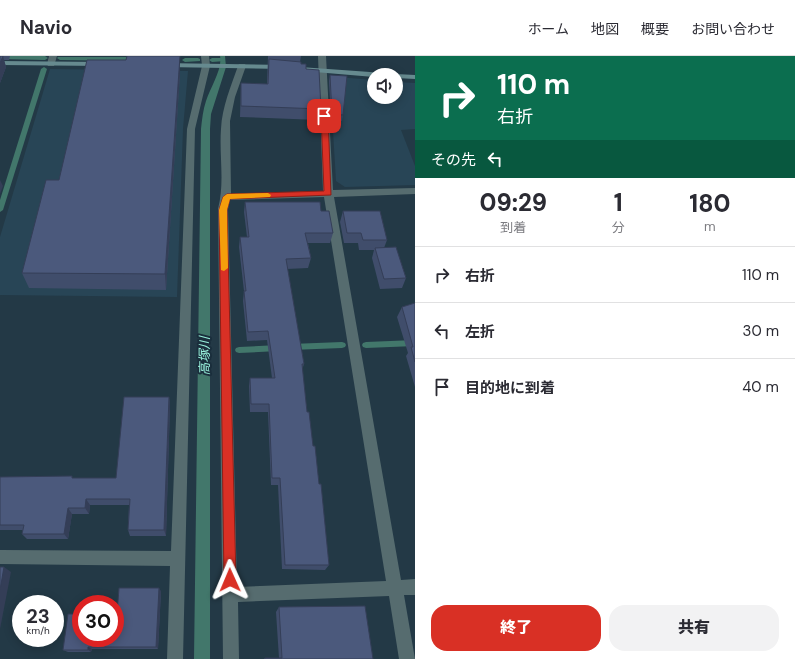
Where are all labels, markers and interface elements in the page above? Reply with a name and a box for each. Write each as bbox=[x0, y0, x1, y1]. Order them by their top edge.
text: Navio bbox=[20, 15, 72, 40]
text: ホーム bbox=[527, 20, 569, 38]
text: 地図 bbox=[591, 20, 619, 38]
text: 概要 bbox=[641, 20, 669, 38]
text: お問い合わせ bbox=[691, 20, 775, 38]
text: 110 m bbox=[497, 66, 570, 103]
map controls bbox=[367, 68, 403, 104]
button: sound bbox=[367, 68, 403, 104]
icon: right bbox=[431, 72, 483, 124]
pin bbox=[307, 99, 341, 133]
icon: arrive bbox=[313, 105, 335, 127]
text: 右折 bbox=[497, 105, 533, 129]
icon: left bbox=[484, 148, 506, 170]
text: その先 bbox=[431, 150, 476, 170]
text: 09:29 bbox=[480, 187, 547, 218]
text: 1 bbox=[614, 187, 623, 218]
text: 180 bbox=[689, 188, 730, 219]
text: m bbox=[704, 218, 716, 235]
text: 到着 bbox=[500, 219, 526, 236]
text: 分 bbox=[612, 219, 625, 236]
icon: right bbox=[431, 264, 453, 286]
text: 110 m bbox=[742, 265, 779, 285]
text: 右折 bbox=[465, 266, 495, 286]
icon: left bbox=[431, 320, 453, 342]
text: 30 m bbox=[743, 321, 779, 341]
text: 左折 bbox=[465, 322, 495, 342]
water label: 高塚川 bbox=[196, 335, 213, 376]
icon: arrive bbox=[431, 376, 453, 398]
text: 40 m bbox=[742, 377, 779, 397]
text: 目的地に到着 bbox=[465, 378, 555, 398]
position arrow bbox=[209, 559, 251, 601]
speed limit sign: 30 bbox=[72, 595, 124, 647]
text: 23 bbox=[26, 603, 50, 629]
button: 終了 bbox=[431, 605, 601, 651]
button: 共有 bbox=[609, 605, 779, 651]
text: km/h bbox=[26, 624, 50, 637]

